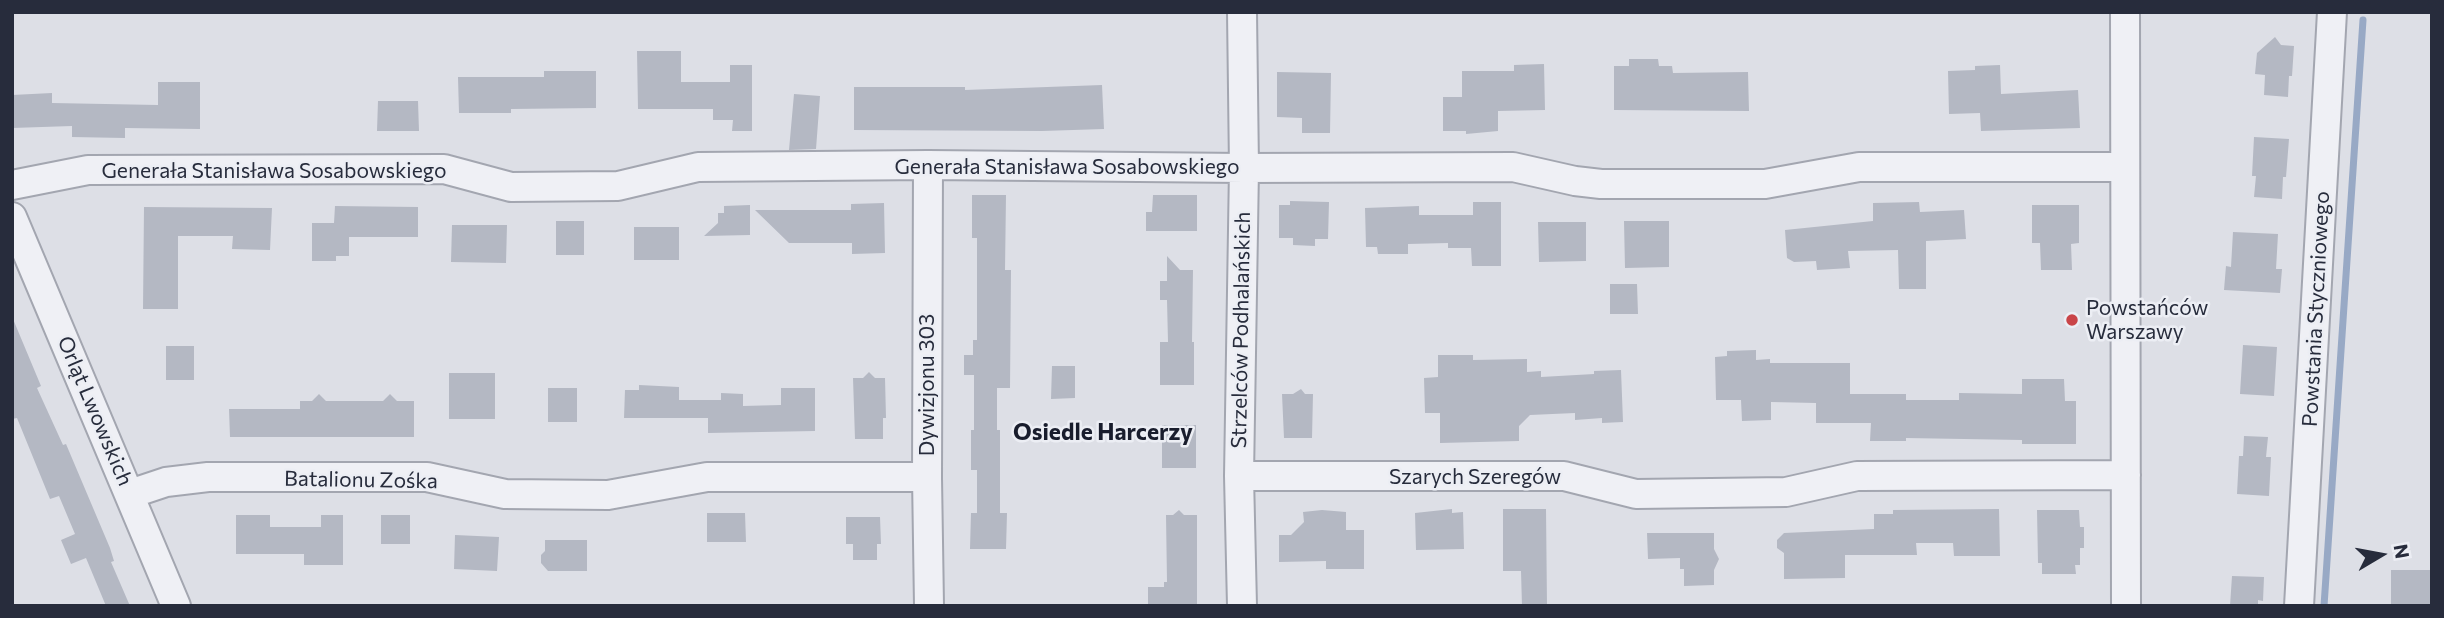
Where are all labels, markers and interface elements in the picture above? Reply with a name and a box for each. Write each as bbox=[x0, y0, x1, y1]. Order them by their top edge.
street label: Generała Stanisława Sosabowskiego bbox=[894, 154, 1240, 180]
street label: Generała Stanisława Sosabowskiego bbox=[101, 158, 447, 184]
street label: Powstania Styczniowego bbox=[2297, 190, 2335, 428]
street label: Strzelców Podhalańskich bbox=[1226, 211, 1256, 449]
place label: Powstańców Warszawy bbox=[2086, 295, 2208, 345]
marker: Powstańców Warszawy bbox=[2064, 312, 2080, 328]
street label: Dywizjonu 303 bbox=[914, 314, 940, 456]
street label: Orląt Lwowskich bbox=[52, 332, 138, 490]
district label: Osiedle Harcerzy bbox=[1013, 418, 1193, 446]
street label: Szarych Szeregów bbox=[1389, 464, 1561, 490]
street label: Batalionu Zośka bbox=[284, 466, 438, 494]
north arrow bbox=[2346, 520, 2416, 590]
text: N bbox=[2390, 542, 2415, 560]

